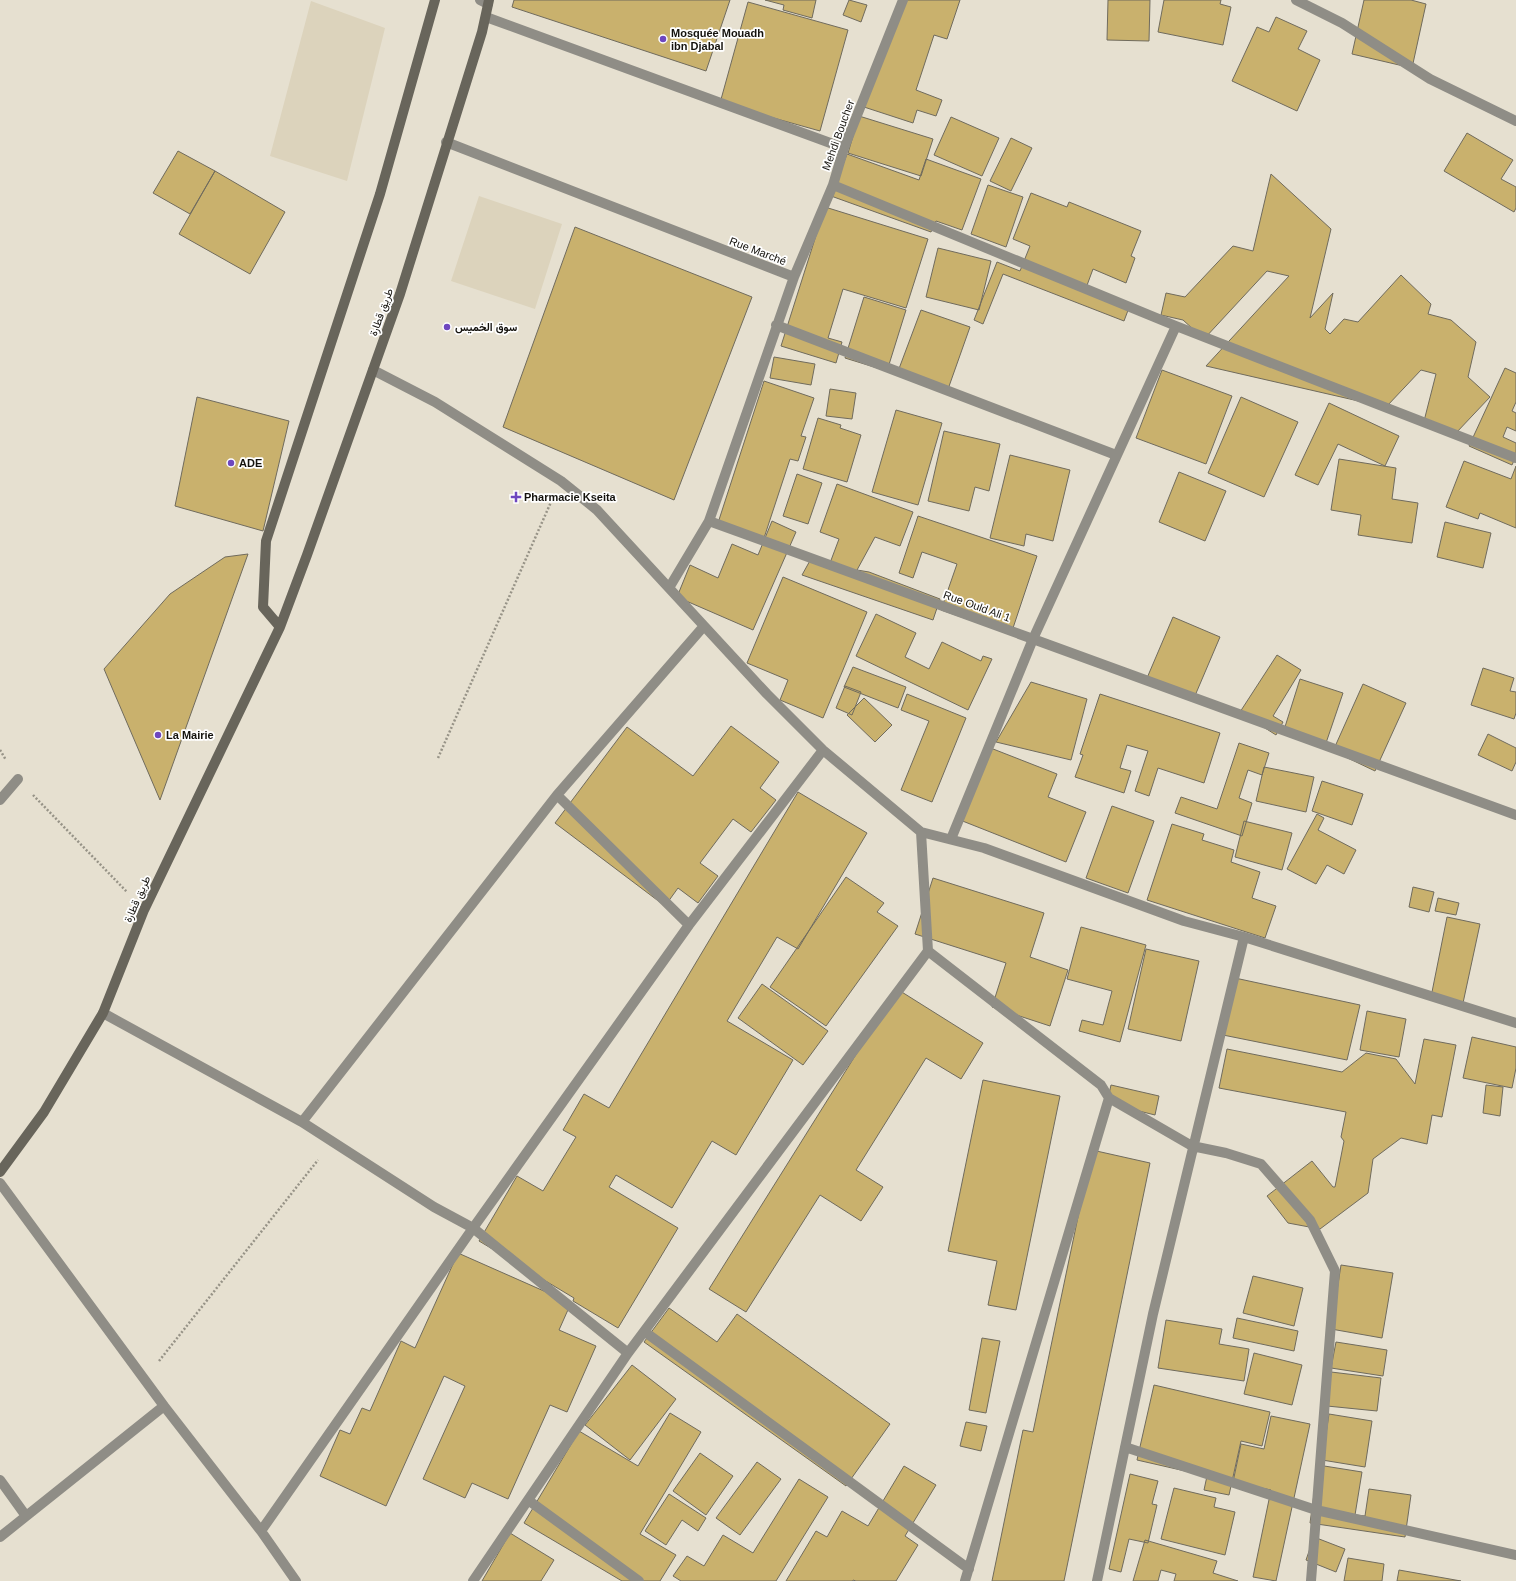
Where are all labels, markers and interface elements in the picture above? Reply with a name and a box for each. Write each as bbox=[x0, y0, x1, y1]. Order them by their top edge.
place label: Mosquée Mouadh ibn Djabal bbox=[671, 27, 764, 52]
marker: Mosquée Mouadh ibn Djabal bbox=[658, 34, 668, 44]
street label: Mehdi Boucher bbox=[820, 98, 856, 172]
street label: Rue Marché bbox=[728, 235, 788, 267]
street label: طريق قطارة bbox=[367, 287, 396, 338]
place label: سوق الخميس bbox=[455, 321, 518, 334]
marker: سوق الخميس bbox=[442, 322, 452, 332]
place label: ADE bbox=[239, 457, 262, 469]
marker: ADE bbox=[226, 458, 236, 468]
place label: Pharmacie Kseita bbox=[524, 491, 617, 503]
marker: Pharmacie Kseita bbox=[511, 492, 521, 502]
street label: Rue Ould Ali 1 bbox=[942, 588, 1012, 624]
place label: La Mairie bbox=[166, 729, 214, 741]
marker: La Mairie bbox=[153, 730, 163, 740]
street label: طريق قطارة bbox=[121, 874, 154, 925]

